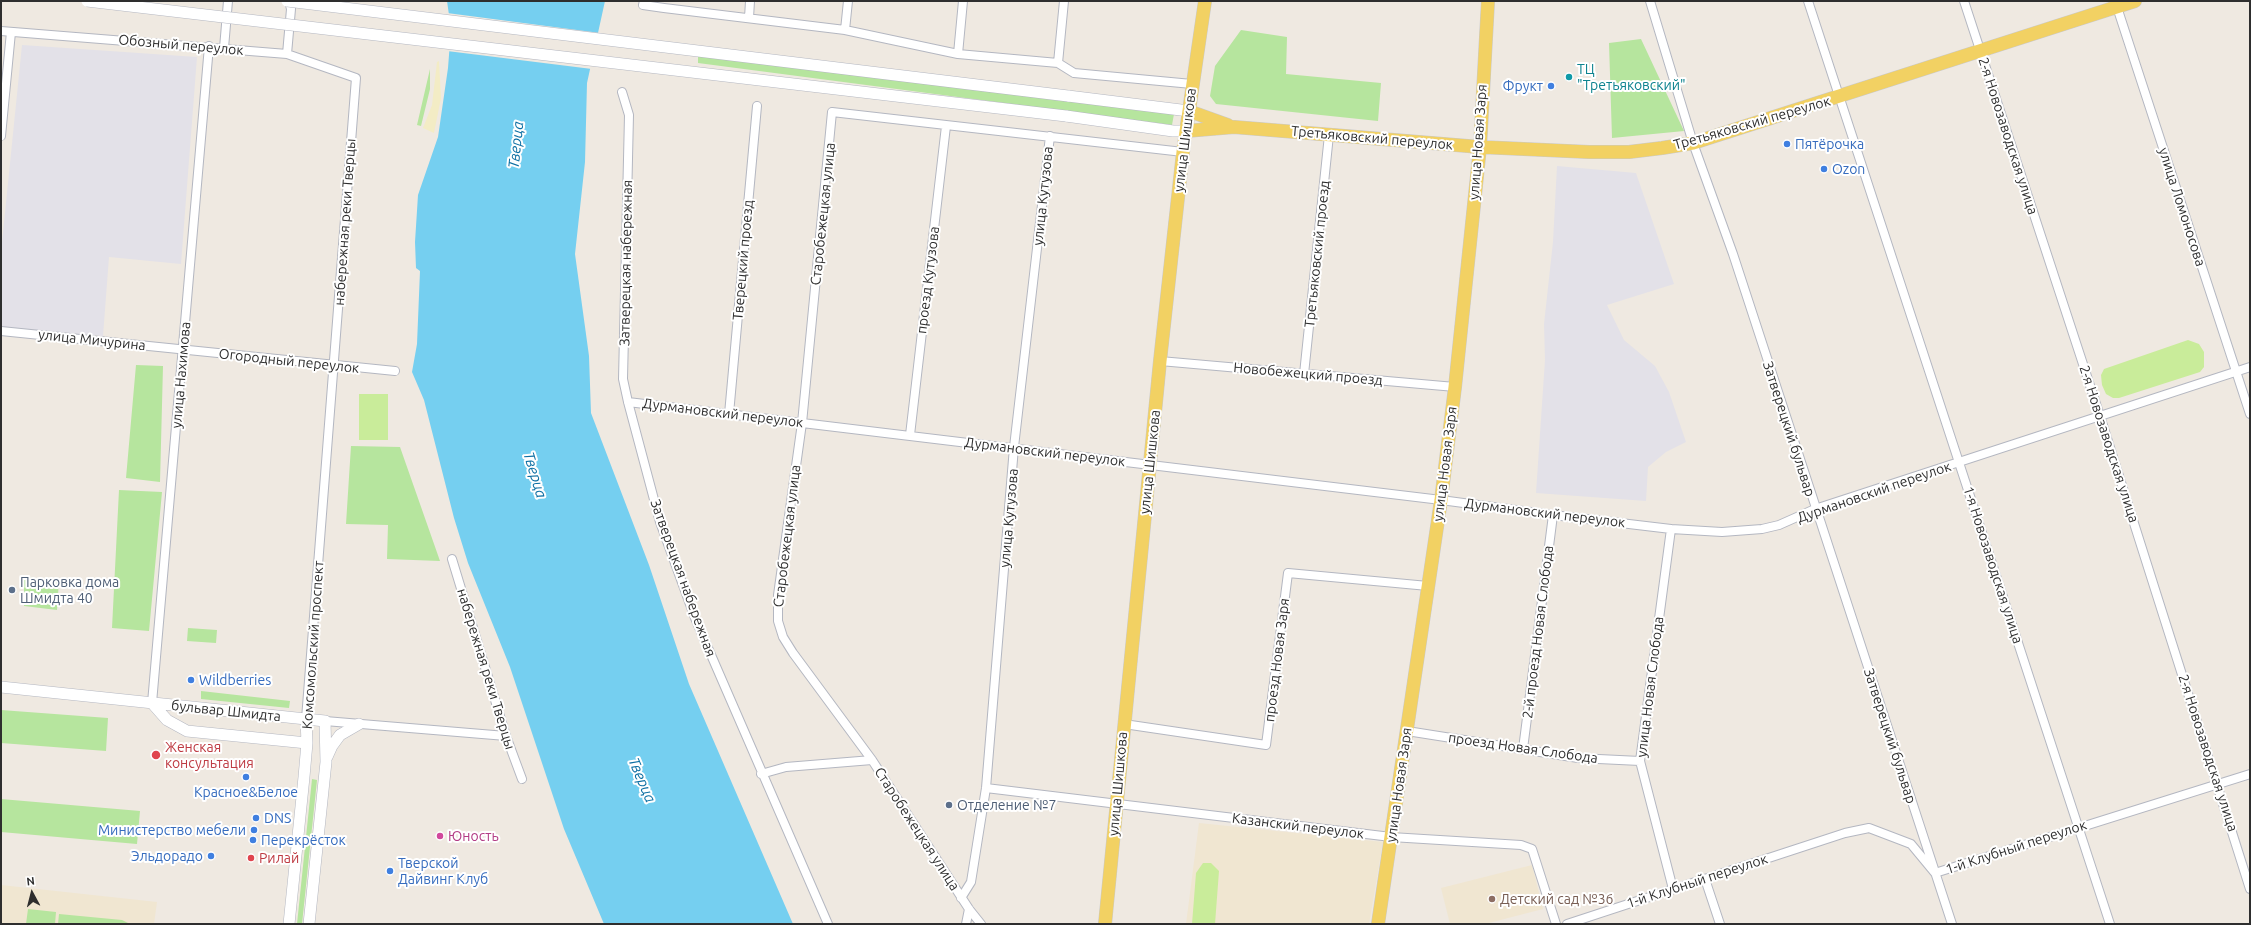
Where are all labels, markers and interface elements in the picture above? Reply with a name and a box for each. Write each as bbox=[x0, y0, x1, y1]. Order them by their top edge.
street label: Обозный переулок bbox=[118, 31, 244, 59]
street label: 2-я Новозаводская улица bbox=[1975, 55, 2041, 217]
place label: ТЦ "Третьяковский" bbox=[1577, 61, 1686, 94]
marker: ТЦ "Третьяковский" bbox=[1564, 72, 1574, 82]
place label: Фрукт bbox=[1503, 78, 1543, 94]
marker: Фрукт bbox=[1546, 81, 1556, 91]
street label: улица Новая Заря bbox=[1466, 84, 1490, 200]
street label: улица Шишкова bbox=[1170, 87, 1200, 193]
street label: Третьяковский переулок bbox=[1672, 93, 1832, 153]
water label: Тверца bbox=[505, 121, 527, 169]
street label: Третьяковский переулок bbox=[1290, 123, 1454, 153]
place label: Пятёрочка bbox=[1795, 136, 1864, 152]
street label: набережная реки Тверцы bbox=[331, 138, 359, 306]
marker: Пятёрочка bbox=[1782, 139, 1792, 149]
street label: Старобежецкая улица bbox=[807, 142, 839, 286]
street label: улица Кутузова bbox=[1029, 146, 1057, 246]
street label: улица Ломоносова bbox=[2155, 146, 2209, 268]
place label: Ozon bbox=[1832, 161, 1865, 177]
marker: Ozon bbox=[1819, 164, 1829, 174]
street label: Затверецкая набережная bbox=[616, 180, 636, 346]
street label: Третьяковский проезд bbox=[1301, 180, 1333, 328]
street label: Тверецкий проезд bbox=[729, 199, 757, 321]
street label: проезд Кутузова bbox=[913, 225, 943, 335]
street label: улица Нахимова bbox=[168, 321, 194, 429]
street label: улица Мичурина bbox=[37, 326, 147, 354]
street label: Огородный переулок bbox=[218, 345, 360, 377]
street label: Новобежецкий проезд bbox=[1233, 359, 1383, 389]
street label: Затверецкий бульвар bbox=[1759, 359, 1819, 499]
street label: 2-я Новозаводская улица bbox=[2076, 363, 2142, 525]
street label: Дурмановский переулок bbox=[642, 395, 804, 431]
street label: улица Новая Заря bbox=[1430, 405, 1460, 523]
street label: улица Шишкова bbox=[1136, 409, 1164, 515]
street label: Дурмановский переулок bbox=[964, 434, 1126, 470]
water label: Тверца bbox=[519, 450, 551, 500]
street label: Дурмановский переулок bbox=[1795, 458, 1953, 526]
street label: Старобежецкая улица bbox=[770, 464, 804, 608]
street label: улица Кутузова bbox=[996, 468, 1022, 568]
street label: 1-я Новозаводская улица bbox=[1960, 484, 2026, 646]
street label: Дурмановский переулок bbox=[1464, 495, 1626, 531]
street label: Затверецкая набережная bbox=[647, 497, 719, 659]
street label: 2-й проезд Новая Слобода bbox=[1519, 544, 1557, 720]
street label: Комсомольский проспект bbox=[299, 560, 327, 730]
place label: Парковка дома Шмидта 40 bbox=[20, 574, 119, 606]
marker: Парковка дома Шмидта 40 bbox=[7, 585, 17, 595]
street label: набережная реки Тверцы bbox=[453, 586, 519, 752]
street label: проезд Новая Заря bbox=[1261, 597, 1293, 723]
street label: улица Новая Слобода bbox=[1633, 615, 1667, 759]
street label: Затверецкий бульвар bbox=[1860, 666, 1920, 806]
place label: Wildberries bbox=[199, 672, 271, 688]
street label: 2-я Новозаводская улица bbox=[2175, 672, 2241, 834]
marker: Wildberries bbox=[186, 675, 196, 685]
street label: бульвар Шмидта bbox=[170, 697, 282, 725]
street label: улица Новая Заря bbox=[1383, 726, 1415, 844]
street label: проезд Новая Слобода bbox=[1447, 729, 1599, 767]
street label: улица Шишкова bbox=[1105, 731, 1131, 837]
place label: Женская консультация bbox=[165, 739, 254, 772]
marker: Женская консультация bbox=[150, 749, 162, 761]
water label: Тверца bbox=[624, 755, 660, 805]
street label: Старобежецкая улица bbox=[871, 764, 963, 894]
marker: Красное&Белое bbox=[241, 772, 251, 782]
place label: Красное&Белое bbox=[194, 784, 298, 800]
place label: Отделение №7 bbox=[957, 797, 1056, 813]
marker: Отделение №7 bbox=[944, 800, 954, 810]
place label: DNS bbox=[264, 810, 291, 826]
street label: Казанский переулок bbox=[1231, 810, 1365, 842]
marker: DNS bbox=[251, 813, 261, 823]
street label: 1-й Клубный переулок bbox=[1943, 816, 2089, 878]
place label: Министерство мебели bbox=[98, 822, 246, 838]
marker: Министерство мебели bbox=[249, 825, 259, 835]
place label: Юность bbox=[448, 828, 499, 844]
marker: Юность bbox=[435, 831, 445, 841]
place label: Перекрёсток bbox=[261, 832, 346, 848]
marker: Перекрёсток bbox=[248, 835, 258, 845]
place label: Эльдорадо bbox=[131, 848, 203, 864]
place label: Рилай bbox=[259, 850, 299, 866]
street label: 1-й Клубный переулок bbox=[1624, 850, 1770, 912]
marker: Эльдорадо bbox=[206, 851, 216, 861]
marker: Рилай bbox=[246, 853, 256, 863]
place label: Тверской Дайвинг Клуб bbox=[398, 855, 488, 888]
marker: Тверской Дайвинг Клуб bbox=[385, 866, 395, 876]
north arrow bbox=[12, 873, 52, 913]
text: N bbox=[26, 875, 35, 888]
place label: Детский сад №36 bbox=[1500, 891, 1614, 907]
marker: Детский сад №36 bbox=[1487, 894, 1497, 904]

